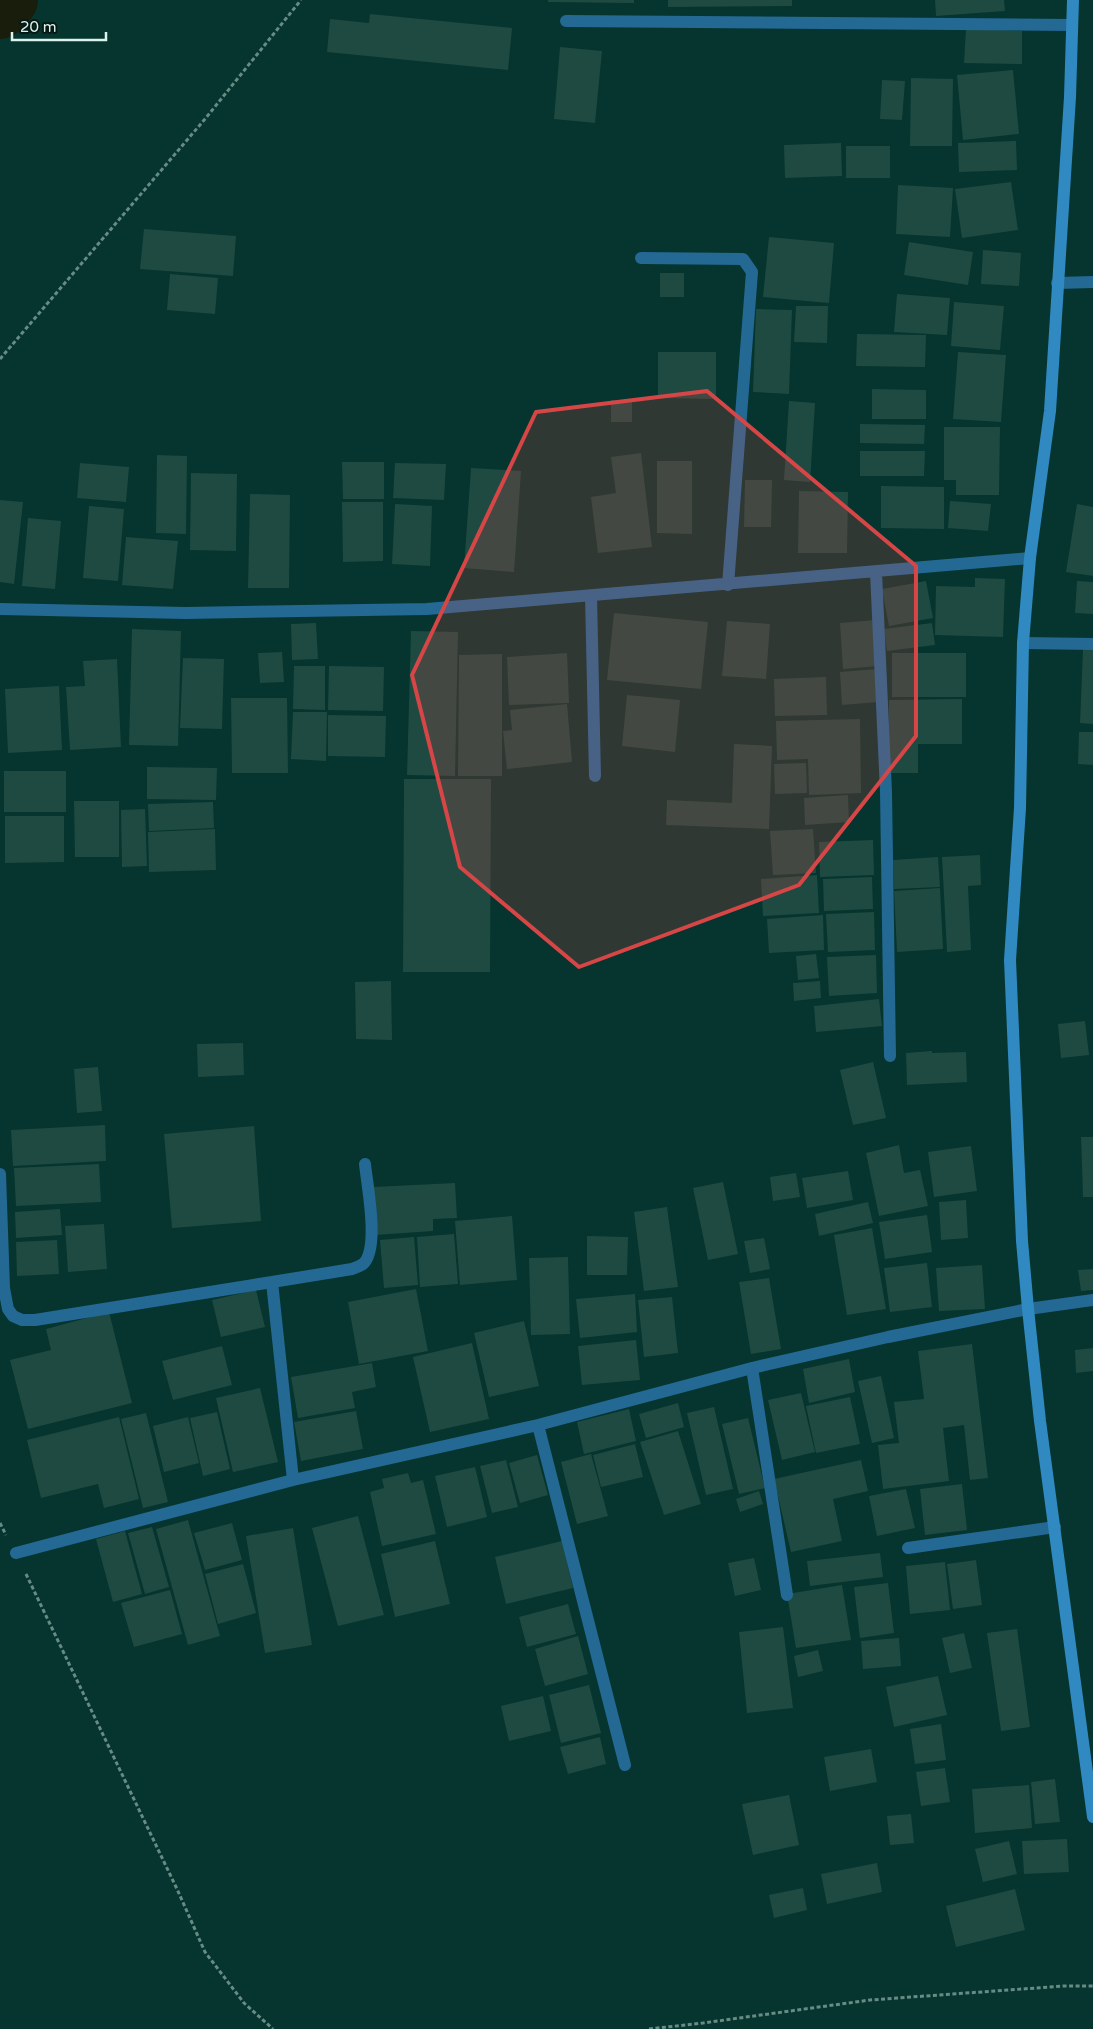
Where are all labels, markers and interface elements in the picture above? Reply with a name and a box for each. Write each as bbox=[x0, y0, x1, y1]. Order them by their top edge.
scale bar bbox=[12, 10, 106, 42]
text: 20 m bbox=[20, 18, 57, 36]

